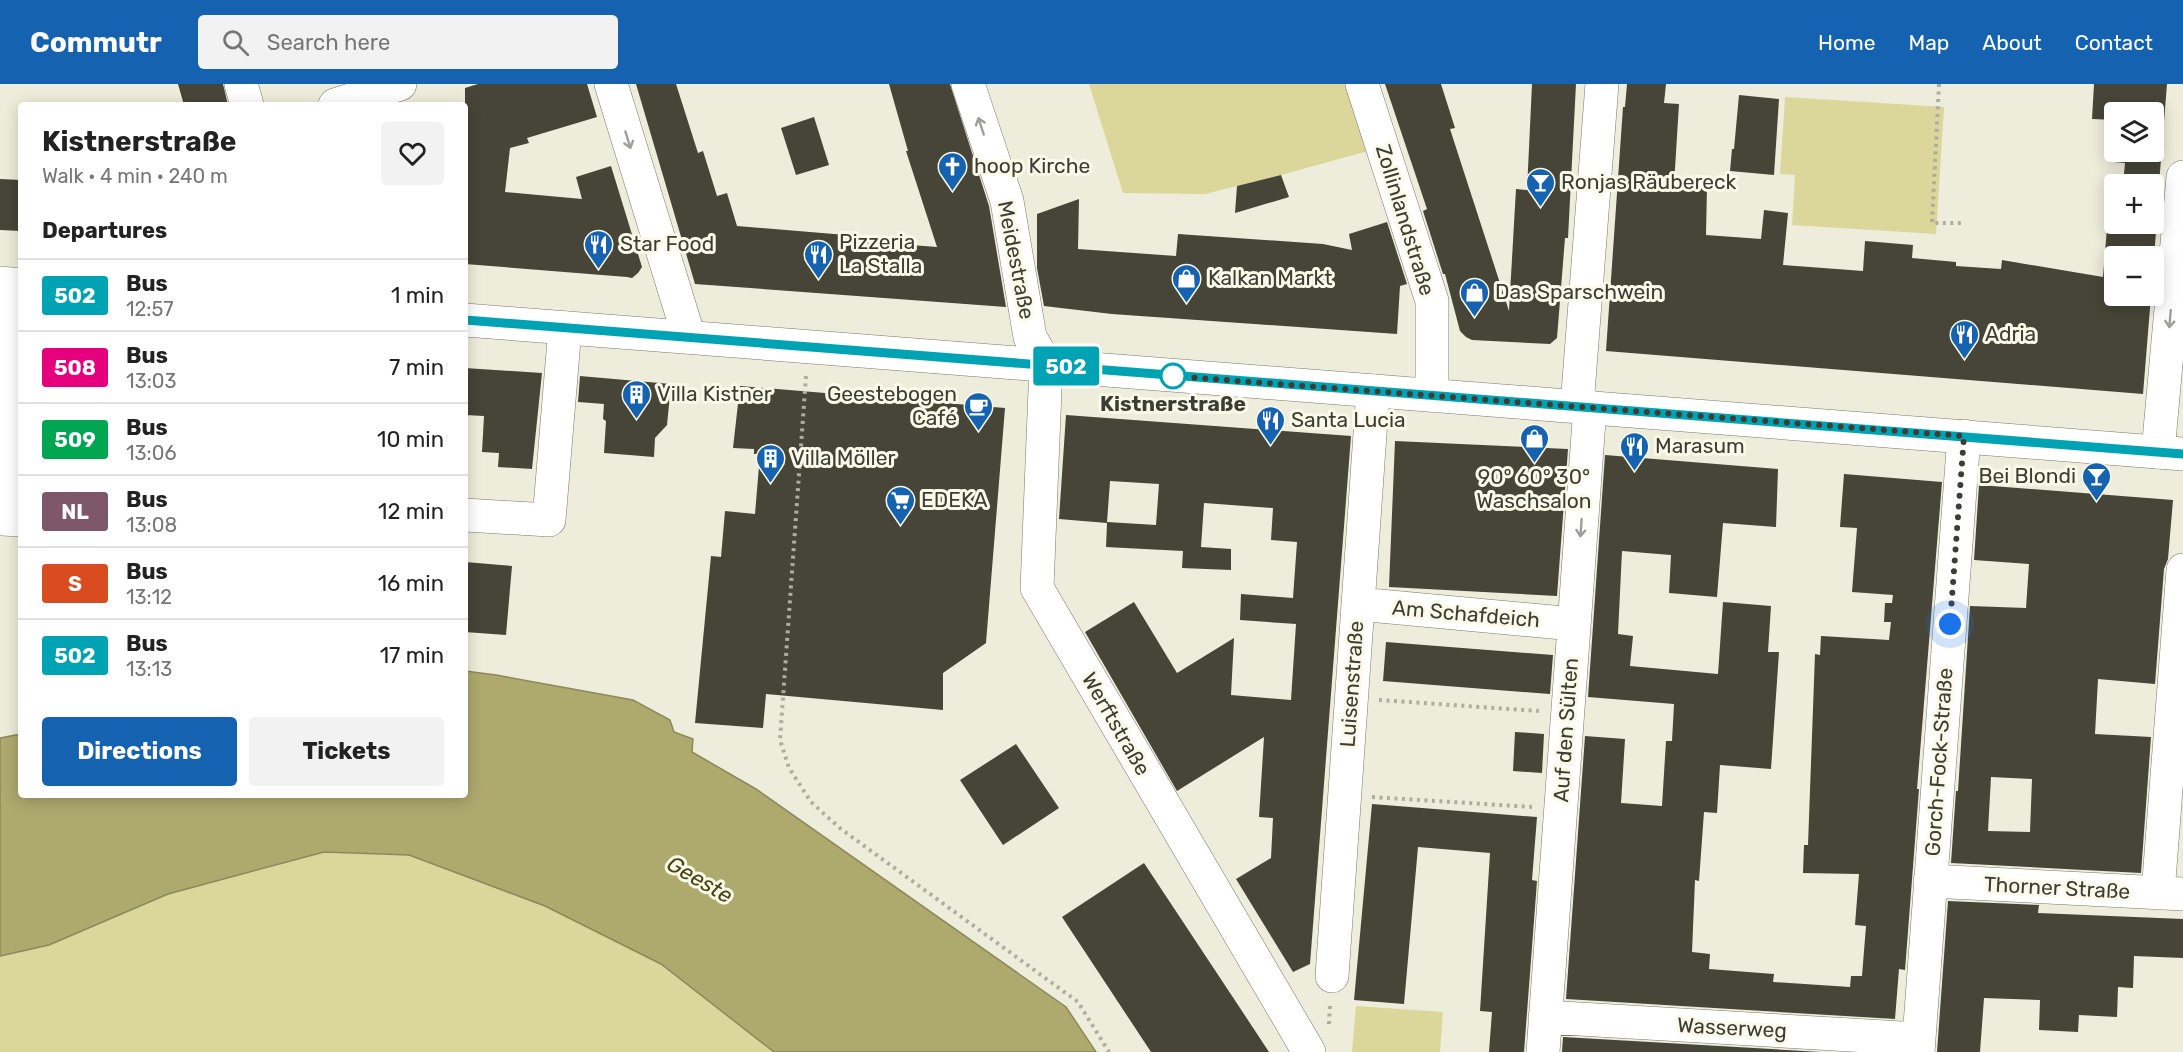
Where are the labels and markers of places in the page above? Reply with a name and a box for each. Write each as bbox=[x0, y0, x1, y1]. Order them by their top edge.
church icon: hoop Kirche bbox=[937, 150, 969, 192]
place label: hoop Kirche bbox=[974, 153, 1090, 178]
bar icon: Ronjas Räubereck bbox=[1524, 166, 1556, 208]
place label: Ronjas Räubereck bbox=[1561, 169, 1737, 194]
restaurant icon: Star Food bbox=[583, 228, 615, 270]
place label: Pizzeria La Stalla bbox=[839, 229, 922, 278]
place label: Star Food bbox=[620, 231, 714, 256]
restaurant icon: Pizzeria La Stalla bbox=[802, 238, 834, 280]
shop icon: Kalkan Markt bbox=[1171, 262, 1203, 304]
place label: Kalkan Markt bbox=[1208, 265, 1333, 290]
shop icon: Das Sparschwein bbox=[1458, 276, 1490, 318]
place label: Das Sparschwein bbox=[1495, 279, 1663, 304]
restaurant icon: Adria bbox=[1948, 318, 1980, 360]
place label: Adria bbox=[1985, 321, 2036, 346]
marker: Kistnerstraße bbox=[1160, 363, 1186, 389]
building icon: Villa Kistner bbox=[620, 378, 652, 420]
place label: Villa Kistner bbox=[657, 381, 772, 406]
place label: Geestebogen Café bbox=[827, 381, 957, 430]
cafe icon: Geestebogen Café bbox=[962, 390, 994, 432]
place label: Kistnerstraße bbox=[1100, 391, 1246, 416]
restaurant icon: Santa Lucia bbox=[1254, 404, 1286, 446]
place label: Santa Lucia bbox=[1291, 407, 1406, 432]
shop icon: 90° 60° 30° Waschsalon bbox=[1518, 422, 1550, 464]
restaurant icon: Marasum bbox=[1618, 430, 1650, 472]
place label: Marasum bbox=[1655, 433, 1745, 458]
building icon: Villa Möller bbox=[754, 442, 786, 484]
place label: Villa Möller bbox=[791, 445, 895, 470]
bar icon: Bei Blondi bbox=[2081, 460, 2113, 502]
place label: Bei Blondi bbox=[1978, 463, 2076, 488]
place label: 90° 60° 30° Waschsalon bbox=[1476, 464, 1592, 513]
supermarket icon: EDEKA bbox=[884, 484, 916, 526]
place label: EDEKA bbox=[921, 487, 988, 512]

